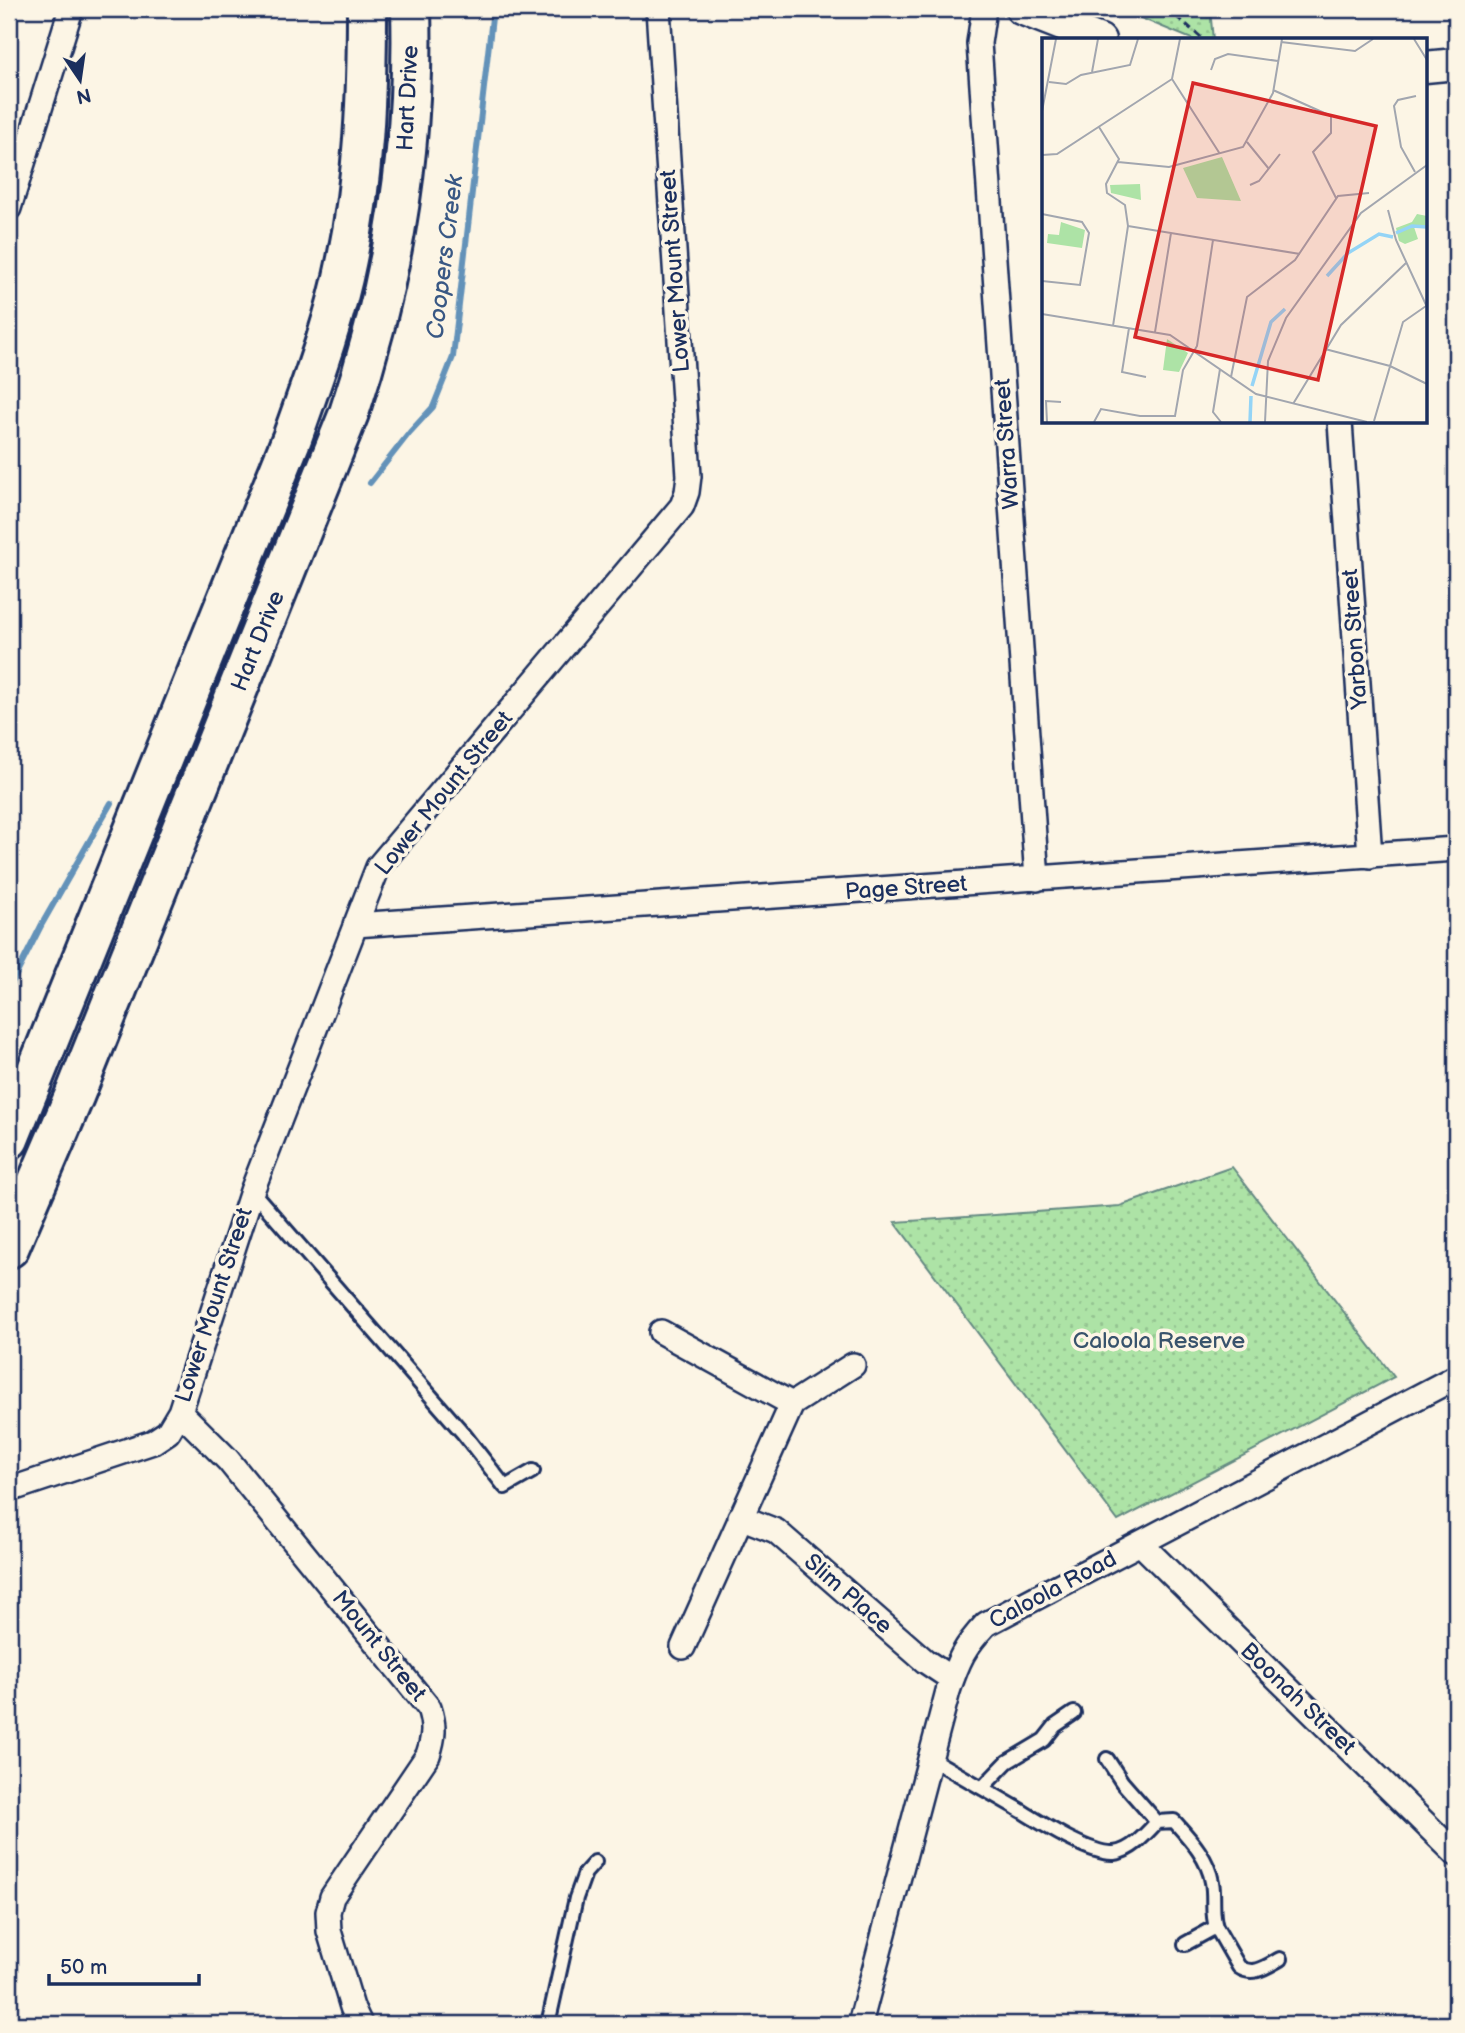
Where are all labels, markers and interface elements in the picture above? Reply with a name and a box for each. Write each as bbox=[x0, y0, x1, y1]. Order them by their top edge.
inset map bbox=[1042, 38, 1426, 424]
street label: Hart Drive bbox=[391, 44, 425, 152]
north arrow bbox=[46, 46, 116, 116]
text: N bbox=[74, 82, 93, 108]
street label: Lower Mount Street bbox=[654, 169, 696, 373]
water label: Coopers Creek bbox=[421, 172, 470, 341]
street label: Warra Street bbox=[988, 378, 1026, 510]
street label: Yarbon Street bbox=[1336, 568, 1374, 711]
street label: Hart Drive bbox=[225, 587, 291, 695]
street label: Lower Mount Street bbox=[369, 705, 519, 881]
street label: Page Street bbox=[844, 870, 968, 906]
street label: Lower Mount Street bbox=[169, 1204, 259, 1406]
park label: Caloola Reserve bbox=[1073, 1327, 1245, 1355]
street label: Caloola Road bbox=[984, 1545, 1122, 1635]
street label: Slim Place bbox=[798, 1548, 898, 1640]
street label: Mount Street bbox=[326, 1585, 432, 1707]
street label: Boonah Street bbox=[1234, 1637, 1362, 1761]
scale bar bbox=[49, 1942, 200, 1986]
text: 50 m bbox=[60, 1955, 107, 1980]

